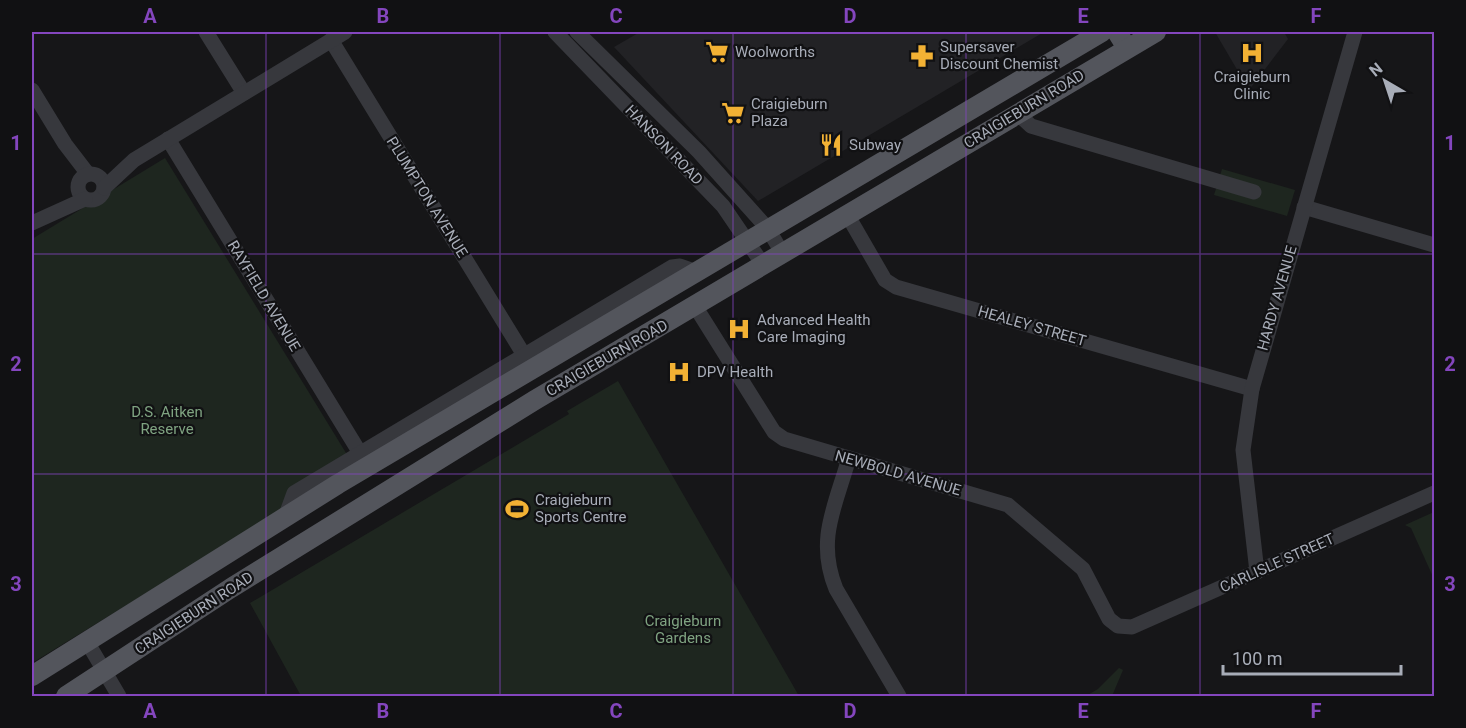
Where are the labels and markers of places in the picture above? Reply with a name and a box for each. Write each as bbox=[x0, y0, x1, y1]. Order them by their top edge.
place label: Supersaver Discount Chemist bbox=[940, 38, 1058, 73]
supermarket icon: Woolworths bbox=[704, 39, 730, 65]
hospital icon: Craigieburn Clinic bbox=[1239, 40, 1265, 66]
place label: Woolworths bbox=[735, 43, 815, 61]
pharmacy icon: Supersaver Discount Chemist bbox=[909, 43, 935, 69]
place label: Craigieburn Clinic bbox=[1214, 68, 1290, 103]
place label: Craigieburn Plaza bbox=[751, 95, 827, 130]
supermarket icon: Craigieburn Plaza bbox=[720, 100, 746, 126]
restaurant icon: Subway bbox=[818, 132, 844, 158]
place label: Subway bbox=[849, 136, 901, 154]
place label: Advanced Health Care Imaging bbox=[757, 311, 870, 346]
hospital icon: Advanced Health Care Imaging bbox=[726, 316, 752, 342]
hospital icon: DPV Health bbox=[666, 359, 692, 385]
place label: DPV Health bbox=[697, 363, 773, 381]
place label: Craigieburn Sports Centre bbox=[535, 491, 627, 526]
sports icon: Craigieburn Sports Centre bbox=[504, 496, 530, 522]

